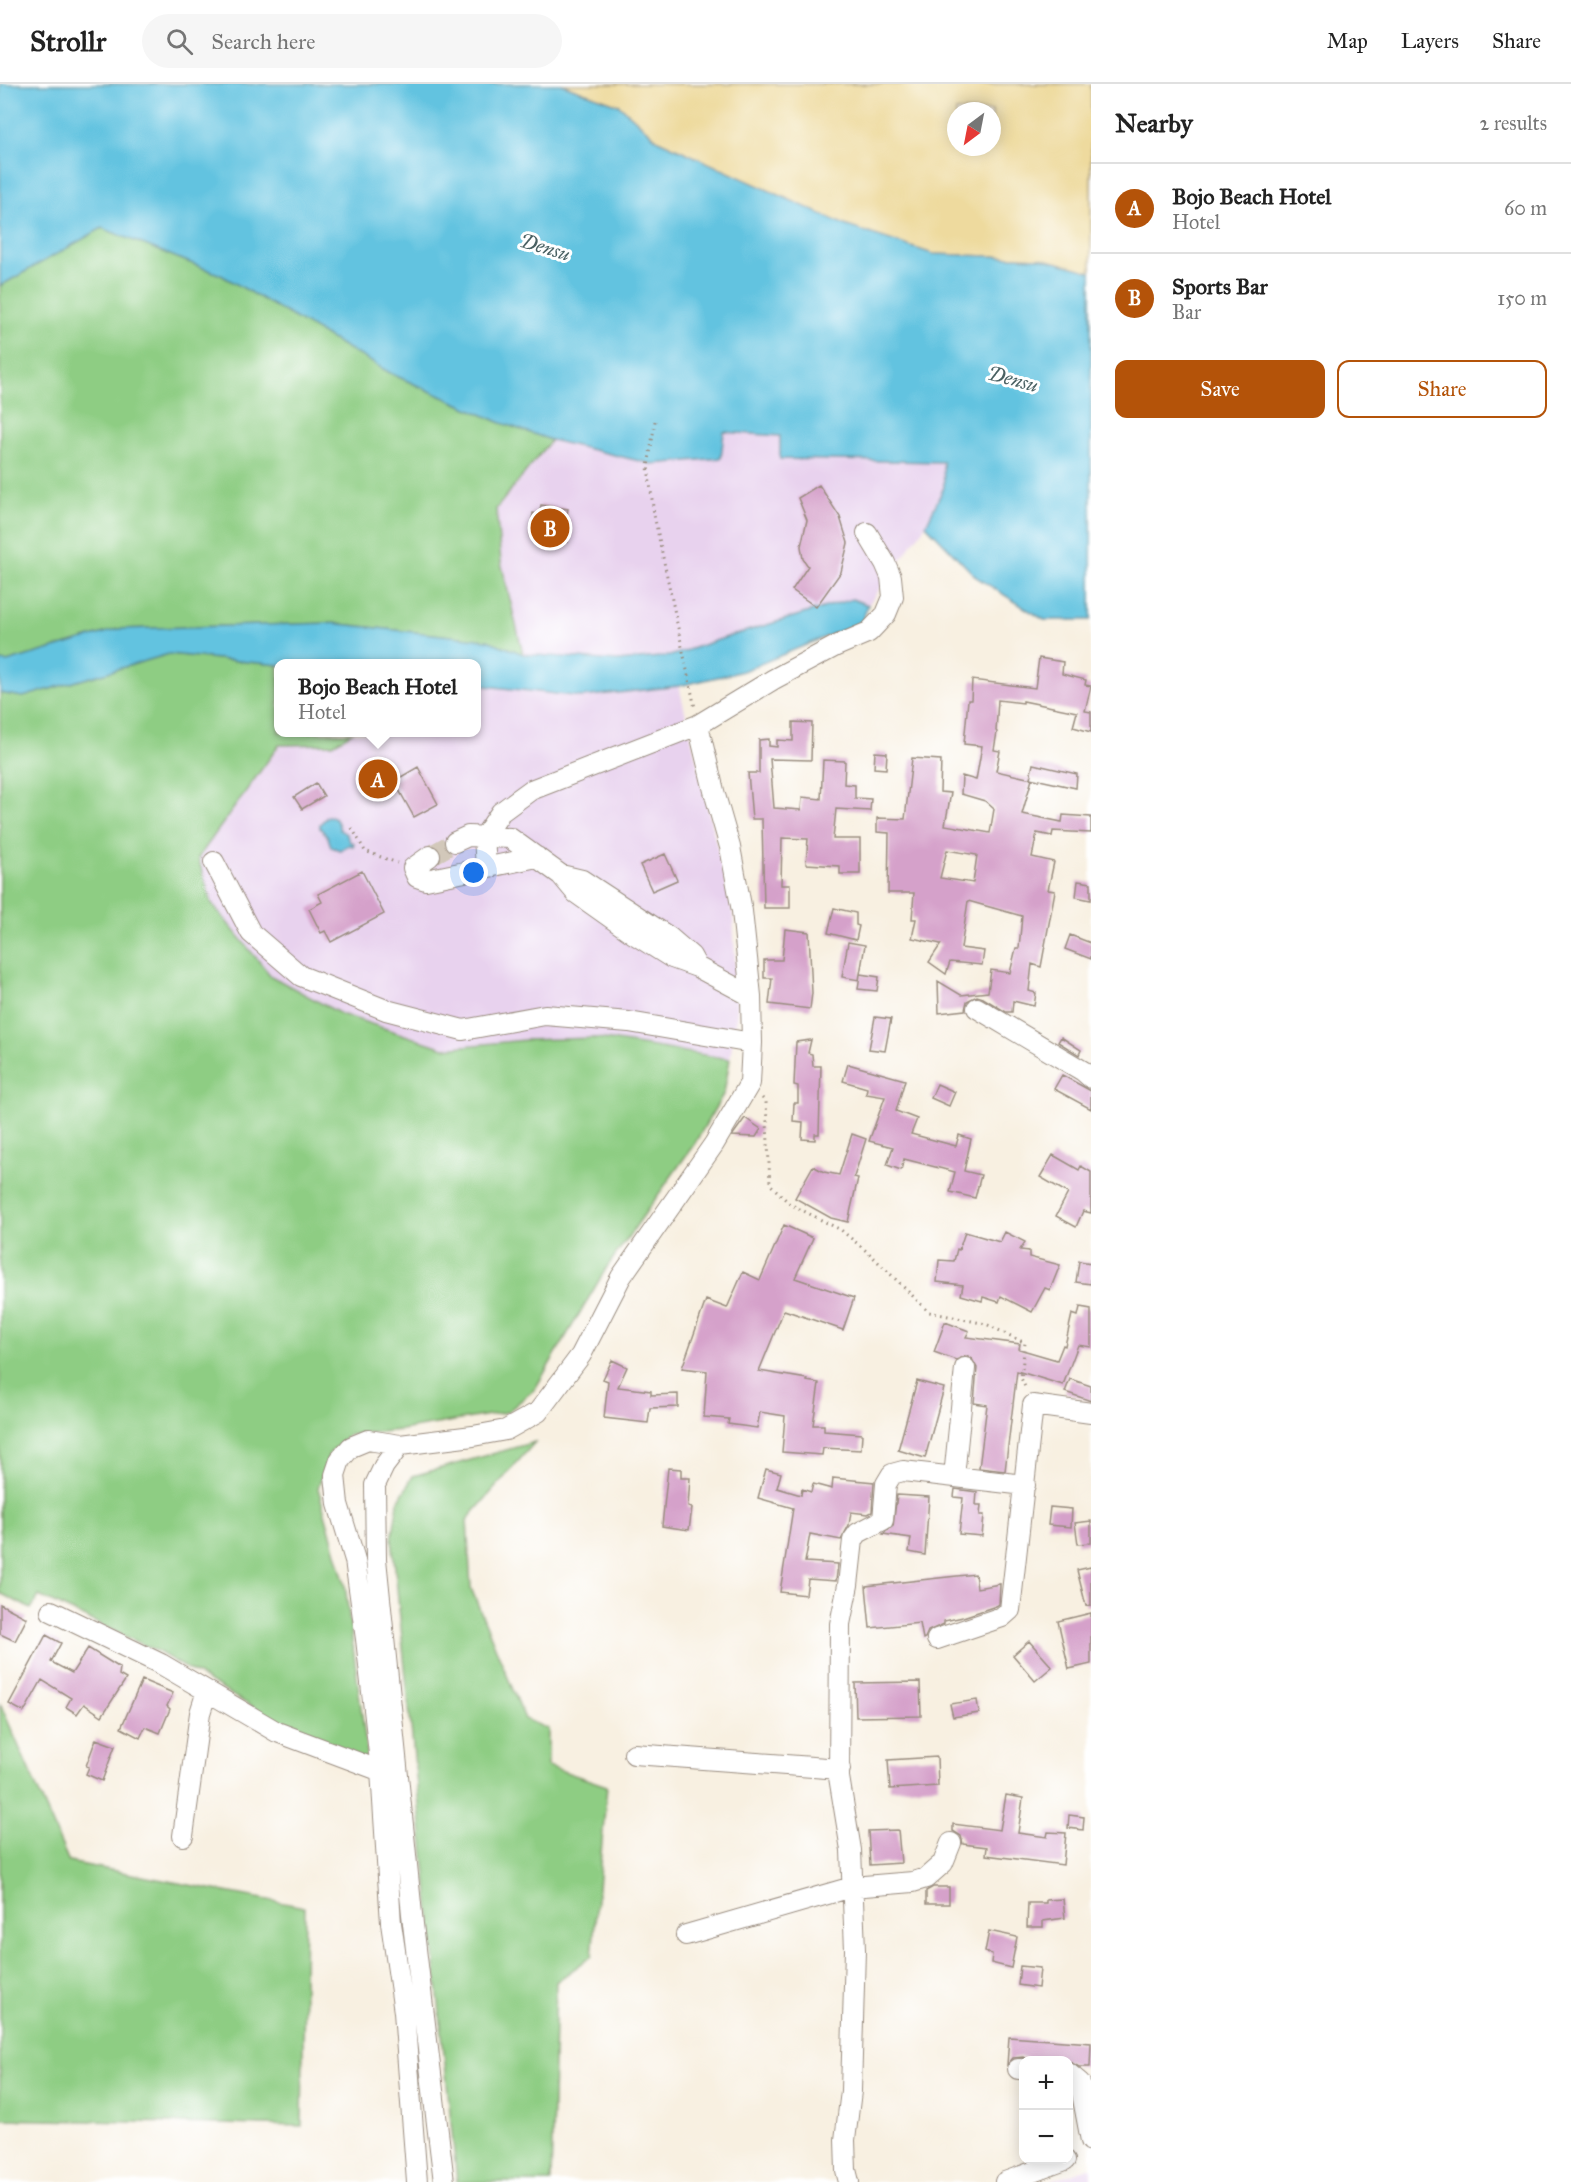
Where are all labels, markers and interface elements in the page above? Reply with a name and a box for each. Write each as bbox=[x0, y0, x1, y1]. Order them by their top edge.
search box bbox=[142, 14, 562, 68]
text: Strollr bbox=[30, 24, 106, 59]
icon: search bbox=[163, 25, 196, 58]
text: Search here bbox=[211, 28, 315, 55]
text: Map bbox=[1327, 28, 1368, 54]
text: Layers bbox=[1401, 28, 1459, 54]
text: Share bbox=[1492, 28, 1541, 54]
north arrow bbox=[947, 102, 1001, 156]
text: Nearby bbox=[1115, 107, 1193, 139]
text: 2 results bbox=[1479, 111, 1547, 135]
text: Bojo Beach Hotel bbox=[1172, 183, 1331, 210]
text: A bbox=[1128, 196, 1141, 220]
text: 60 m bbox=[1504, 196, 1547, 220]
text: Hotel bbox=[1172, 210, 1220, 234]
water label: Densu bbox=[517, 228, 573, 266]
text: Sports Bar bbox=[1172, 273, 1268, 300]
text: B bbox=[1128, 286, 1141, 310]
text: 150 m bbox=[1497, 286, 1547, 310]
text: Bar bbox=[1172, 300, 1201, 324]
button: Save bbox=[1115, 360, 1325, 418]
button: Share bbox=[1337, 360, 1547, 418]
water label: Densu bbox=[985, 361, 1041, 397]
pin: B bbox=[530, 506, 570, 550]
popup bbox=[274, 659, 481, 737]
text: Bojo Beach Hotel bbox=[298, 673, 457, 700]
text: Hotel bbox=[298, 700, 346, 724]
pin: A bbox=[358, 756, 398, 802]
your location bbox=[459, 858, 488, 887]
map controls bbox=[1019, 2056, 1073, 2164]
button: + bbox=[1019, 2056, 1073, 2110]
button: − bbox=[1019, 2110, 1073, 2164]

